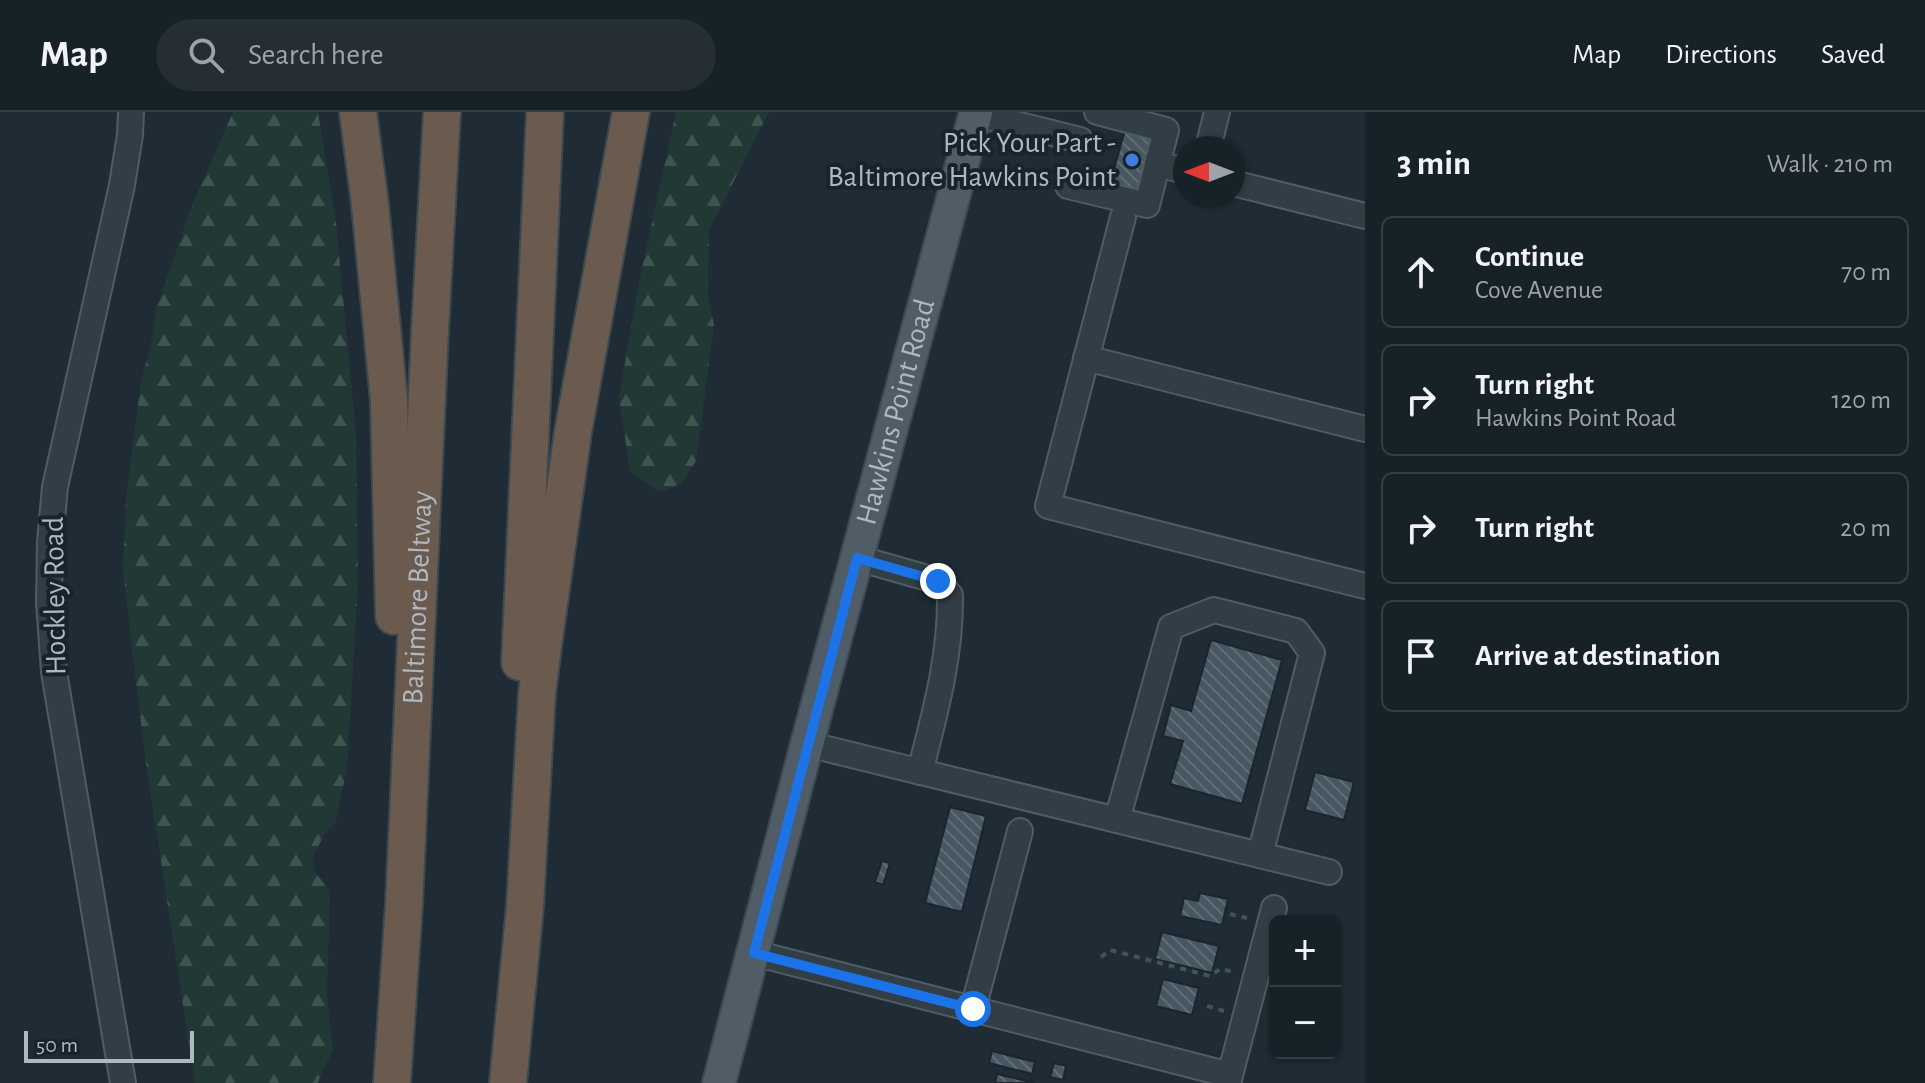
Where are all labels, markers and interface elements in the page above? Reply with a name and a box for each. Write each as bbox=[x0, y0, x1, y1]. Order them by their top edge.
search box bbox=[156, 19, 716, 91]
icon: search bbox=[184, 33, 228, 77]
text: Map bbox=[40, 36, 108, 74]
text: Search here bbox=[248, 40, 384, 70]
text: Map bbox=[1572, 41, 1621, 69]
text: Directions bbox=[1665, 41, 1777, 69]
text: Saved bbox=[1821, 41, 1885, 69]
place label: Pick Your Part - Baltimore Hawkins Point bbox=[827, 128, 1116, 192]
north arrow bbox=[1173, 136, 1245, 208]
text: 3 min bbox=[1397, 147, 1471, 181]
marker: Pick Your Part - Baltimore Hawkins Point bbox=[1123, 151, 1141, 169]
text: Walk · 210 m bbox=[1767, 151, 1893, 177]
text: Continue bbox=[1475, 242, 1584, 272]
icon: ahead bbox=[1399, 250, 1443, 294]
text: 70 m bbox=[1841, 259, 1891, 285]
text: Cove Avenue bbox=[1475, 277, 1603, 303]
street label: Hawkins Point Road bbox=[851, 296, 940, 528]
text: Turn right bbox=[1475, 370, 1594, 400]
icon: right bbox=[1399, 378, 1443, 422]
text: 120 m bbox=[1831, 387, 1891, 413]
text: Hawkins Point Road bbox=[1475, 405, 1676, 431]
street label: Baltimore Beltway bbox=[398, 490, 438, 705]
icon: right bbox=[1399, 506, 1443, 550]
text: Turn right bbox=[1475, 513, 1594, 543]
text: 20 m bbox=[1840, 515, 1891, 541]
street label: Hockley Road bbox=[39, 516, 71, 676]
route end bbox=[920, 563, 956, 599]
icon: arrive bbox=[1399, 634, 1443, 678]
text: Arrive at destination bbox=[1475, 641, 1721, 671]
map controls bbox=[1269, 915, 1341, 1059]
button: + bbox=[1269, 915, 1341, 987]
button: − bbox=[1269, 987, 1341, 1059]
route start bbox=[955, 991, 991, 1027]
scale bar bbox=[24, 1027, 194, 1063]
text: 50 m bbox=[36, 1034, 78, 1056]

